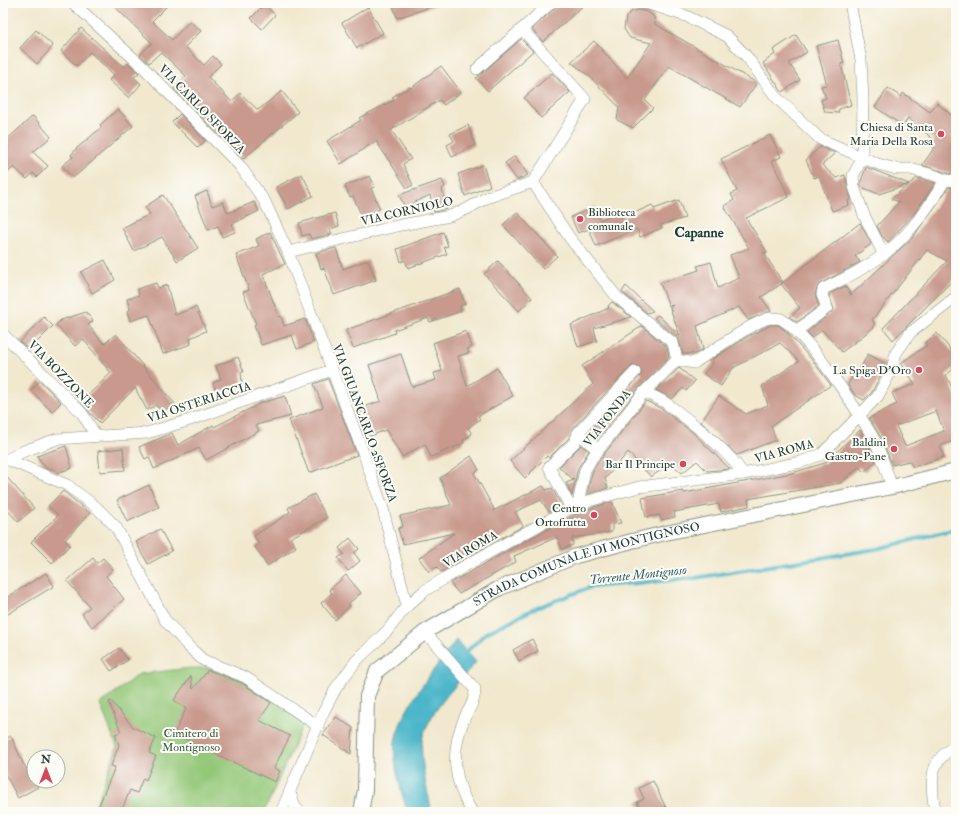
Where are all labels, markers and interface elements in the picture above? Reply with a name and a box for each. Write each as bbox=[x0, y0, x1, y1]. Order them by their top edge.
street label: VIA CARLO SFORZA bbox=[155, 62, 248, 157]
place label: Chiesa di Santa Maria Della Rosa bbox=[850, 120, 934, 149]
marker: Chiesa di Santa Maria Della Rosa bbox=[936, 129, 946, 139]
street label: VIA CORNIOLO bbox=[360, 194, 455, 229]
place label: Biblioteca comunale bbox=[588, 205, 636, 234]
marker: Biblioteca comunale bbox=[575, 214, 585, 224]
district label: Capanne bbox=[674, 224, 724, 242]
street label: VIA BOZZONE bbox=[25, 337, 97, 411]
street label: VIA GIUANCARLO 2SFORZA bbox=[329, 342, 400, 505]
place label: La Spiga D'Oro bbox=[833, 363, 911, 378]
marker: La Spiga D'Oro bbox=[914, 365, 924, 375]
street label: VIA OSTERIACCIA bbox=[145, 378, 253, 426]
street label: VIA FONDA bbox=[580, 386, 635, 450]
place label: Baldini Gastro-Pane bbox=[825, 435, 886, 464]
street label: VIA ROMA bbox=[753, 436, 816, 467]
marker: Baldini Gastro-Pane bbox=[889, 444, 899, 454]
place label: Bar Il Principe bbox=[605, 457, 675, 472]
marker: Bar Il Principe bbox=[678, 459, 688, 469]
place label: Centro Ortofrutta bbox=[535, 501, 587, 530]
marker: Centro Ortofrutta bbox=[589, 510, 599, 520]
street label: STRADA COMUNALE DI MONTIGNOSO bbox=[471, 519, 701, 610]
street label: VIA ROMA bbox=[440, 528, 501, 571]
water label: Torrente Montignoso bbox=[589, 562, 688, 588]
park label: Cimitero di Montignoso bbox=[162, 726, 220, 755]
north arrow bbox=[26, 749, 66, 789]
text: N bbox=[40, 753, 52, 766]

